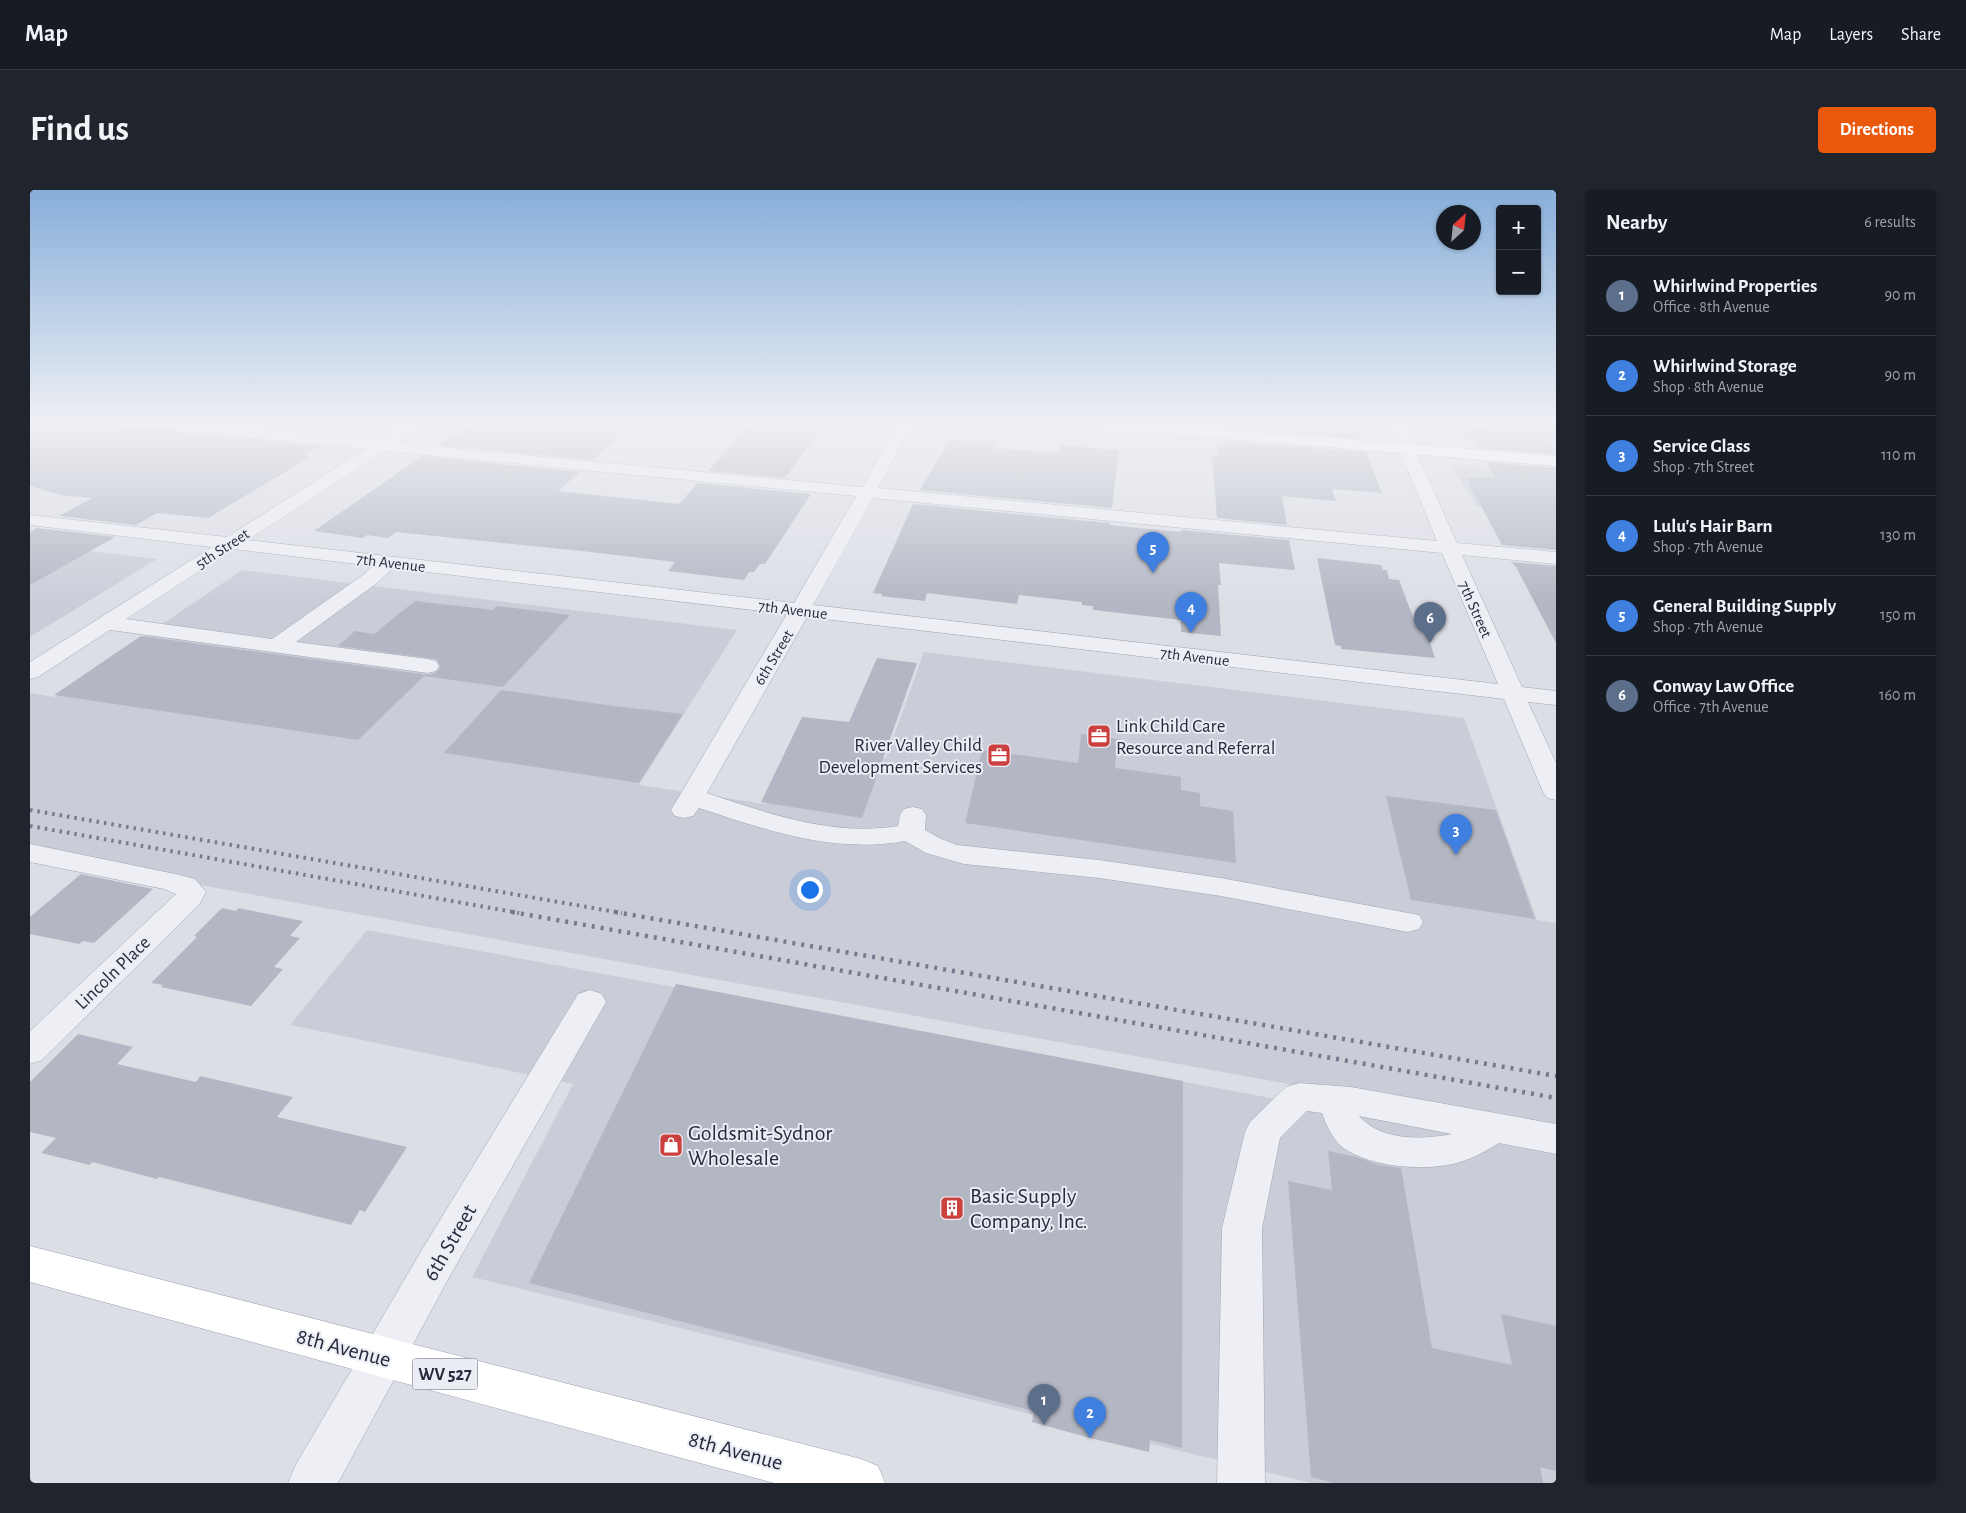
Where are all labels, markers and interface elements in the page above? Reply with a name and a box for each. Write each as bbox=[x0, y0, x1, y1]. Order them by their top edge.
text: Map bbox=[25, 22, 68, 46]
text: Map bbox=[1770, 26, 1801, 44]
text: Layers bbox=[1829, 26, 1873, 44]
text: Share bbox=[1901, 26, 1941, 44]
button: Directions bbox=[1818, 107, 1936, 153]
text: Find us bbox=[30, 112, 129, 147]
north arrow bbox=[1436, 205, 1481, 250]
map controls bbox=[1496, 205, 1541, 295]
button: + bbox=[1496, 205, 1541, 250]
text: Nearby bbox=[1606, 212, 1667, 233]
text: 6 results bbox=[1864, 214, 1916, 230]
button: − bbox=[1496, 250, 1541, 295]
text: Whirlwind Properties bbox=[1653, 277, 1817, 296]
text: 1 bbox=[1619, 287, 1625, 303]
text: 90 m bbox=[1885, 287, 1916, 303]
text: Office · 8th Avenue bbox=[1653, 299, 1770, 315]
text: Whirlwind Storage bbox=[1653, 357, 1797, 376]
text: 2 bbox=[1618, 367, 1626, 383]
text: 90 m bbox=[1885, 367, 1916, 383]
text: Shop · 8th Avenue bbox=[1653, 379, 1764, 395]
text: Service Glass bbox=[1653, 437, 1750, 456]
text: 3 bbox=[1619, 447, 1625, 463]
text: 110 m bbox=[1881, 447, 1916, 463]
text: Shop · 7th Street bbox=[1653, 459, 1754, 475]
text: Lulu's Hair Barn bbox=[1653, 517, 1773, 536]
street label: 5th Street bbox=[193, 526, 252, 572]
text: 4 bbox=[1618, 527, 1626, 543]
text: 130 m bbox=[1880, 527, 1916, 543]
pin: 5 bbox=[1137, 532, 1169, 573]
text: Shop · 7th Avenue bbox=[1653, 539, 1763, 555]
street label: 7th Avenue bbox=[355, 551, 426, 575]
street label: 7th Street bbox=[1455, 579, 1495, 640]
pin: 4 bbox=[1175, 592, 1207, 633]
text: General Building Supply bbox=[1653, 597, 1836, 616]
street label: 7th Avenue bbox=[757, 598, 828, 622]
pin: 6 bbox=[1414, 602, 1446, 643]
text: 5 bbox=[1619, 607, 1625, 623]
text: 150 m bbox=[1880, 607, 1916, 623]
text: Shop · 7th Avenue bbox=[1653, 619, 1763, 635]
street label: 6th Street bbox=[751, 627, 796, 688]
street label: 7th Avenue bbox=[1159, 645, 1230, 669]
text: Conway Law Office bbox=[1653, 677, 1794, 696]
text: 6 bbox=[1618, 687, 1626, 703]
text: 160 m bbox=[1879, 687, 1916, 703]
text: Office · 7th Avenue bbox=[1653, 699, 1769, 715]
place label: Link Child Care Resource and Referral bbox=[1116, 717, 1276, 758]
office icon: Link Child Care Resource and Referral bbox=[1086, 723, 1112, 749]
place label: River Valley Child Development Services bbox=[819, 736, 982, 777]
office icon: River Valley Child Development Services bbox=[986, 742, 1012, 768]
pin: 3 bbox=[1440, 814, 1472, 855]
your location bbox=[797, 877, 823, 903]
street label: Lincoln Place bbox=[72, 933, 154, 1013]
place label: Goldsmit-Sydnor Wholesale bbox=[688, 1122, 832, 1169]
shop icon: Goldsmit-Sydnor Wholesale bbox=[658, 1132, 684, 1158]
place label: Basic Supply Company, Inc. bbox=[970, 1185, 1088, 1232]
building icon: Basic Supply Company, Inc. bbox=[939, 1195, 965, 1221]
street label: 6th Street bbox=[419, 1201, 480, 1284]
street label: 8th Avenue bbox=[294, 1325, 393, 1371]
road number: WV 527 bbox=[412, 1358, 478, 1390]
pin: 1 bbox=[1028, 1384, 1060, 1425]
pin: 2 bbox=[1074, 1397, 1106, 1438]
street label: 8th Avenue bbox=[686, 1428, 785, 1474]

